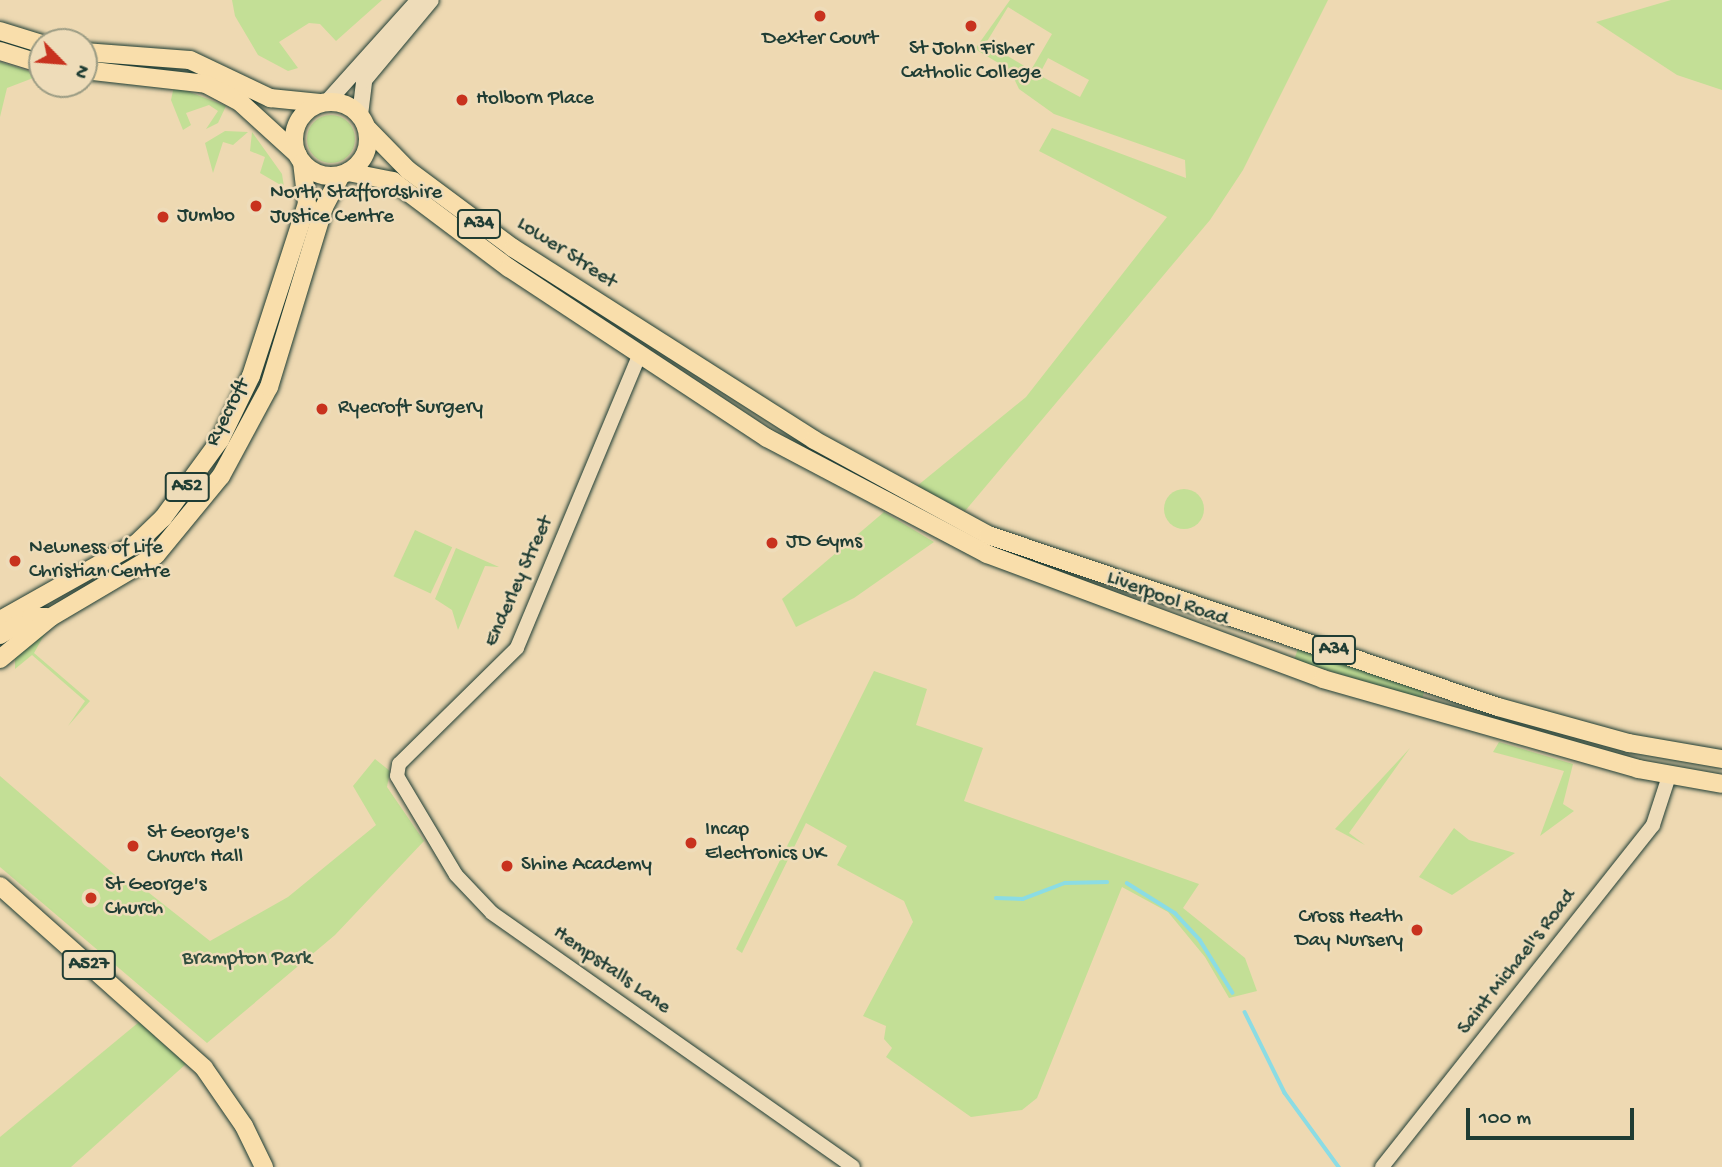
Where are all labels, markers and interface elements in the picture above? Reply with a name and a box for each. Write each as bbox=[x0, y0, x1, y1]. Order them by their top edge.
marker: Dexter Court bbox=[812, 8, 828, 24]
marker: St John Fisher Catholic College bbox=[963, 18, 979, 34]
place label: Dexter Court bbox=[762, 27, 878, 53]
north arrow bbox=[28, 28, 98, 98]
place label: St John Fisher Catholic College bbox=[901, 37, 1041, 87]
text: N bbox=[68, 61, 94, 82]
place label: Holborn Place bbox=[476, 87, 594, 113]
marker: Holborn Place bbox=[454, 92, 470, 108]
place label: North Staffordshire Justice Centre bbox=[270, 181, 442, 231]
marker: North Staffordshire Justice Centre bbox=[248, 198, 264, 214]
place label: Jumbo bbox=[177, 204, 235, 230]
road number: A34 bbox=[456, 208, 502, 240]
marker: Jumbo bbox=[155, 209, 171, 225]
street label: Lower Street bbox=[511, 212, 621, 296]
street label: Ryecroft bbox=[201, 375, 257, 451]
place label: Ryecroft Surgery bbox=[338, 396, 483, 422]
marker: Ryecroft Surgery bbox=[312, 399, 332, 419]
road number: A52 bbox=[164, 472, 210, 502]
street label: Enderley Street bbox=[480, 513, 560, 651]
place label: JD Gyms bbox=[786, 530, 862, 556]
marker: JD Gyms bbox=[764, 535, 780, 551]
place label: Newness of Life Christian Centre bbox=[29, 536, 170, 586]
marker: Newness of Life Christian Centre bbox=[7, 553, 23, 569]
street label: Liverpool Road bbox=[1103, 566, 1231, 634]
road number: A34 bbox=[1311, 635, 1357, 666]
place label: Incap Electronics UK bbox=[705, 818, 826, 868]
place label: St George's Church Hall bbox=[147, 821, 249, 871]
marker: Incap Electronics UK bbox=[683, 835, 699, 851]
marker: St George's Church Hall bbox=[125, 838, 141, 854]
place label: Shine Academy bbox=[521, 853, 652, 879]
marker: Shine Academy bbox=[499, 858, 515, 874]
place label: St George's Church bbox=[105, 873, 207, 923]
street label: Saint Michael's Road bbox=[1453, 885, 1583, 1041]
marker: St George's Church bbox=[83, 890, 99, 906]
place label: Cross Heath Day Nursery bbox=[1295, 905, 1403, 955]
street label: Hempstalls Lane bbox=[547, 921, 675, 1021]
marker: Cross Heath Day Nursery bbox=[1409, 922, 1425, 938]
park label: Brampton Park bbox=[182, 947, 312, 973]
road number: A527 bbox=[61, 950, 117, 981]
scale bar bbox=[1470, 1094, 1638, 1138]
text: 100 m bbox=[1479, 1107, 1531, 1132]

